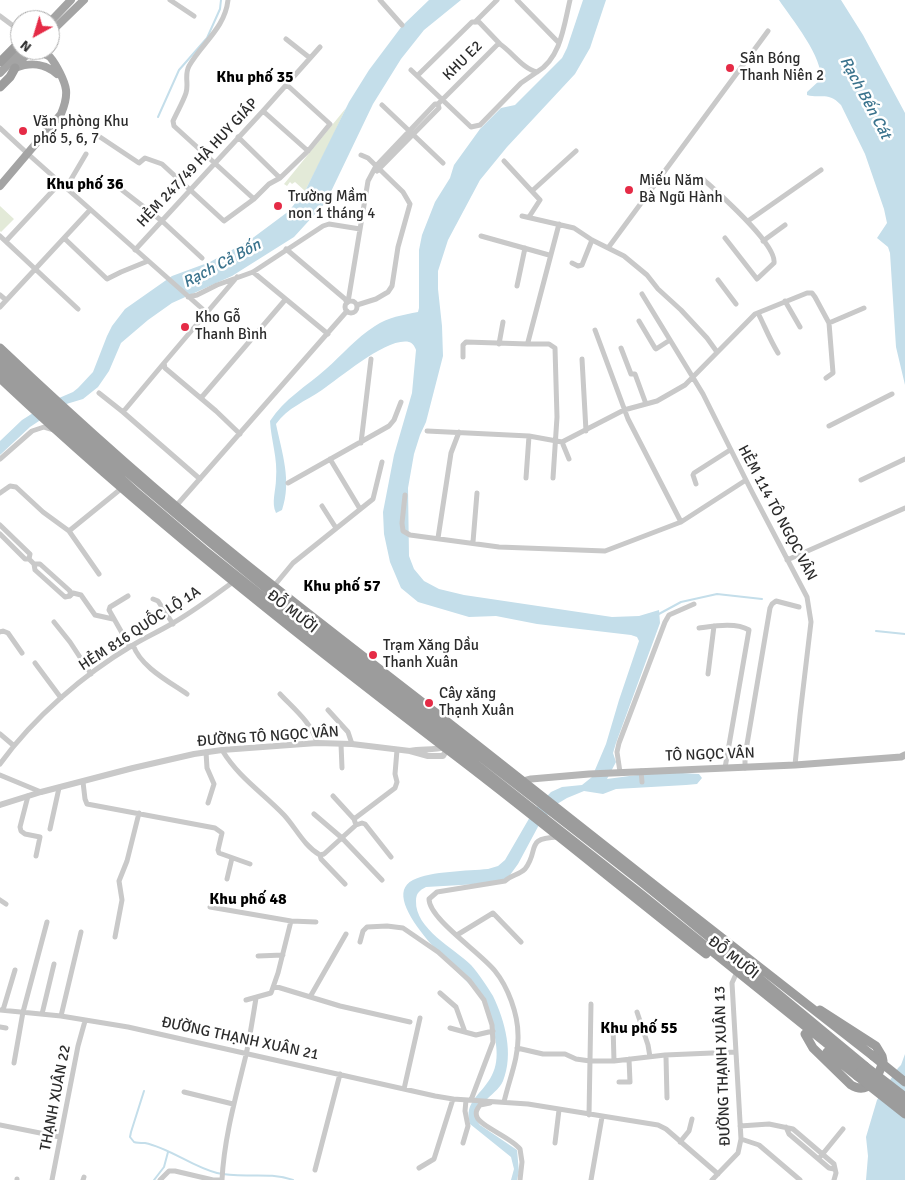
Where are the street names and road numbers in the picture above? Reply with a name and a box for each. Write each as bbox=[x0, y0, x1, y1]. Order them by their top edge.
street label: KHU E2 bbox=[439, 37, 487, 85]
street label: HẺM 247/49 HÀ HUY GIÁP bbox=[134, 95, 262, 231]
street label: HẺM 114 TÔ NGỌC VÂN bbox=[734, 442, 820, 584]
street label: HẺM 816 QUỐC LỘ 1A bbox=[76, 583, 204, 675]
street label: ĐỖ MƯỜI bbox=[263, 587, 321, 637]
street label: ĐƯỜNG TÔ NGỌC VÂN bbox=[196, 723, 340, 751]
street label: TÔ NGỌC VÂN bbox=[665, 744, 755, 766]
street label: ĐỖ MƯỜI bbox=[704, 933, 762, 983]
street label: ĐƯỜNG THẠNH XUÂN 13 bbox=[711, 985, 735, 1147]
street label: ĐƯỜNG THẠNH XUÂN 21 bbox=[160, 1014, 320, 1064]
street label: THẠNH XUÂN 22 bbox=[37, 1043, 75, 1153]

